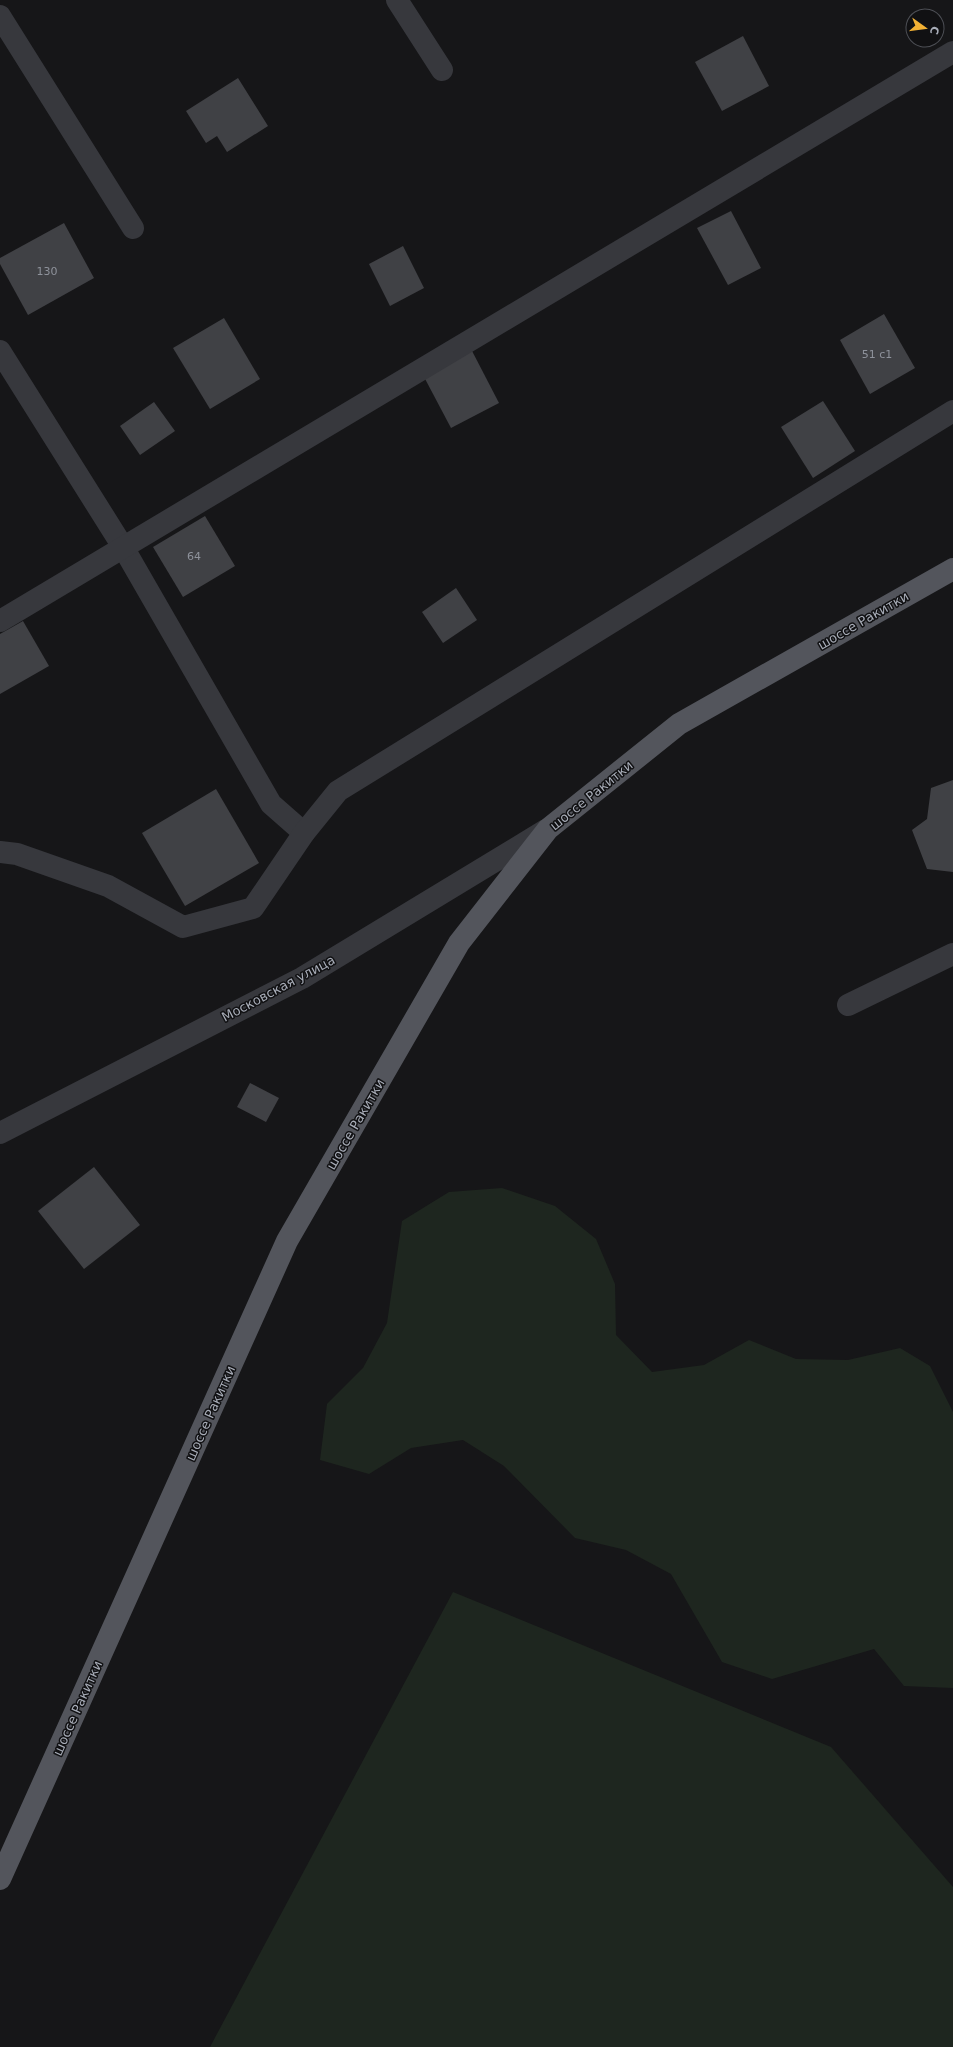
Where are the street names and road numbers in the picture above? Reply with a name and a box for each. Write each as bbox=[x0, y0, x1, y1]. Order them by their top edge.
street label: шоссе Ракитки bbox=[815, 588, 911, 652]
street label: шоссе Ракитки bbox=[547, 757, 636, 833]
street label: Московская улица bbox=[219, 952, 337, 1025]
street label: шоссе Ракитки bbox=[323, 1076, 387, 1172]
street label: шоссе Ракитки bbox=[183, 1363, 238, 1463]
street label: шоссе Ракитки bbox=[50, 1658, 105, 1758]

